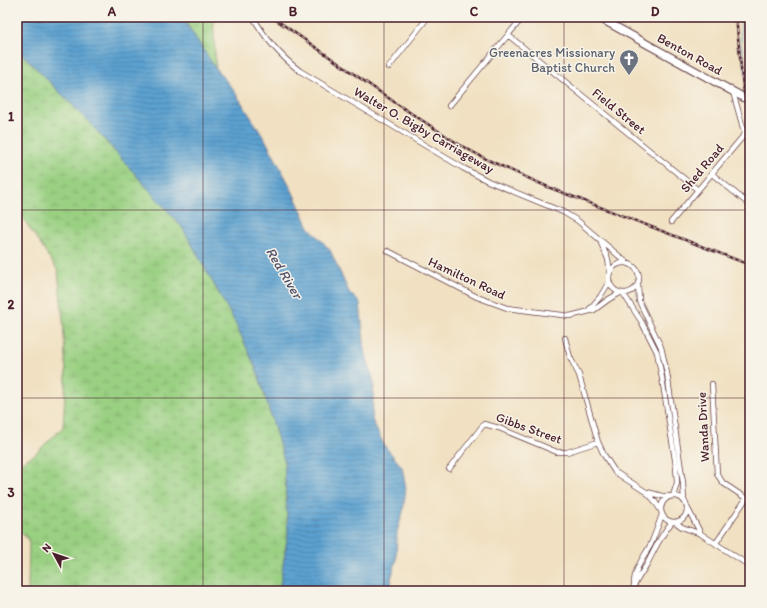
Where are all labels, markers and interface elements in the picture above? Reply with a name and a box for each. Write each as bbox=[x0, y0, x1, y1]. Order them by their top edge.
text: A bbox=[107, 4, 117, 19]
text: B bbox=[289, 4, 298, 19]
text: C bbox=[470, 4, 479, 19]
text: D bbox=[651, 4, 660, 19]
street label: Benton Road bbox=[655, 30, 725, 78]
place label: Greenacres Missionary Baptist Church bbox=[489, 45, 615, 75]
church icon: Greenacres Missionary Baptist Church bbox=[618, 48, 640, 76]
street label: Walter O. Bigby Carriageway bbox=[351, 84, 497, 176]
street label: Field Street bbox=[589, 85, 649, 137]
text: 1 bbox=[8, 109, 14, 124]
street label: Shed Road bbox=[677, 141, 727, 195]
water label: Red River bbox=[262, 244, 307, 303]
street label: Hamilton Road bbox=[426, 254, 508, 302]
text: 2 bbox=[8, 297, 15, 312]
street label: Wanda Drive bbox=[694, 392, 712, 462]
street label: Gibbs Street bbox=[494, 409, 564, 447]
text: 3 bbox=[7, 485, 15, 500]
north arrow bbox=[34, 534, 74, 574]
text: N bbox=[39, 541, 54, 555]

